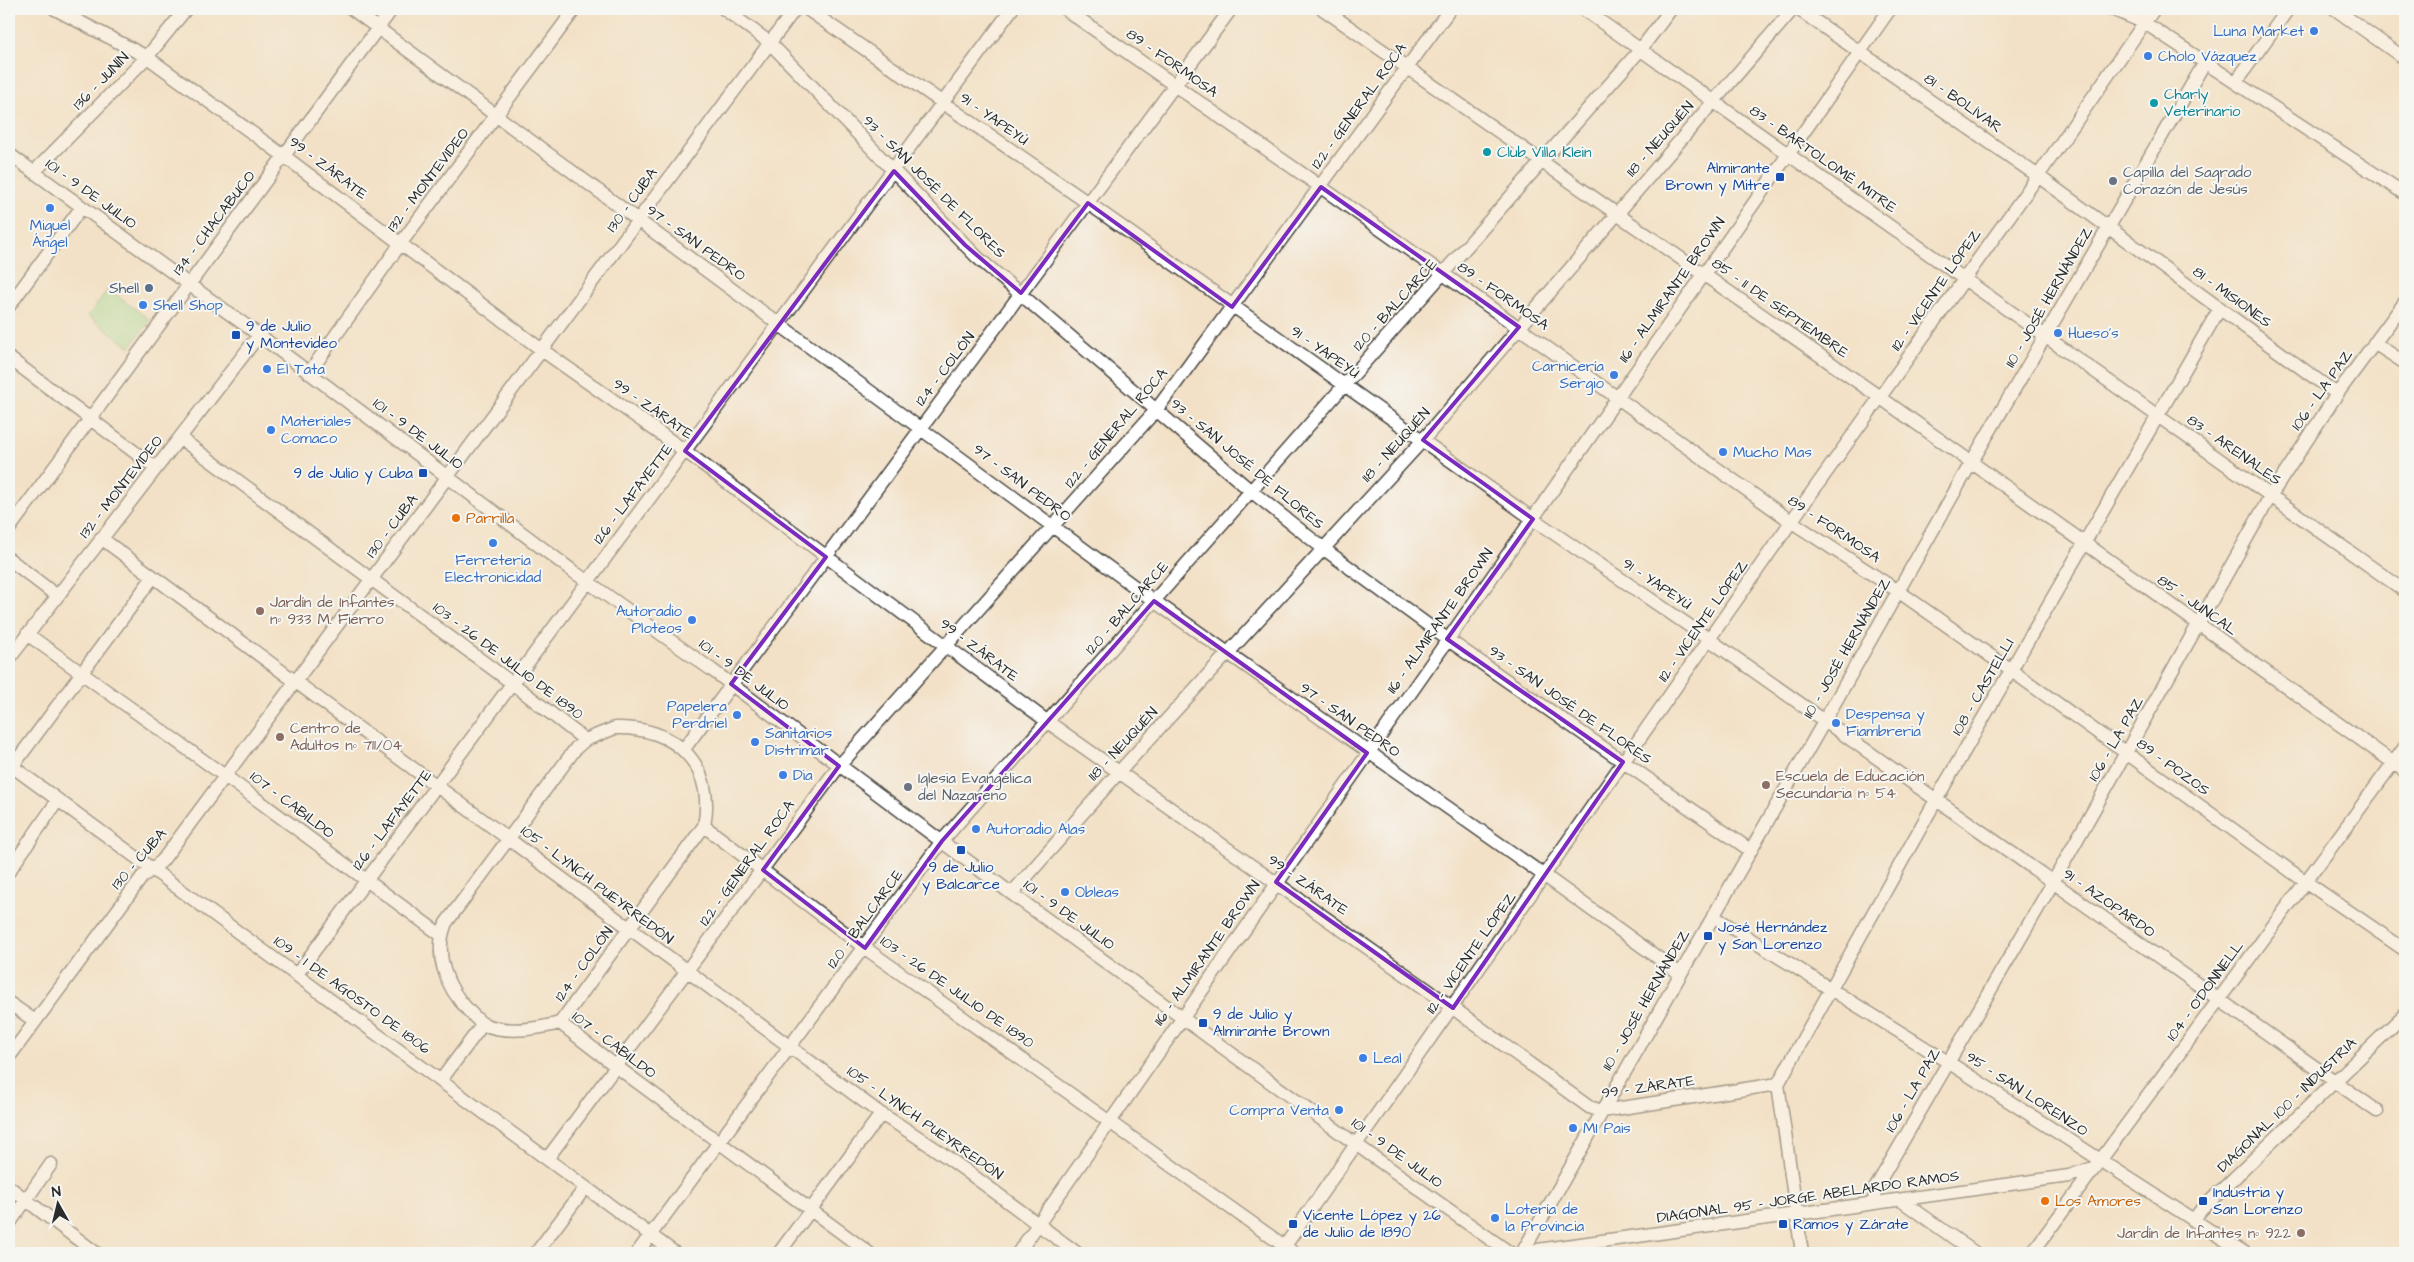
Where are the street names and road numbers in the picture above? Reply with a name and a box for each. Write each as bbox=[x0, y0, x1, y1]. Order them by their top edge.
street label: 89 - FORMOSA bbox=[1122, 23, 1222, 103]
street label: 122 - GENERAL ROCA bbox=[1306, 38, 1412, 173]
street label: 136 - JUNÍN bbox=[68, 47, 134, 115]
street label: 81 - BOLÍVAR bbox=[1920, 68, 2006, 138]
street label: 91 - YAPEYÚ bbox=[955, 88, 1033, 150]
street label: 118 - NEUQUÉN bbox=[1621, 97, 1699, 181]
street label: 83 - BARTOLOMÉ MITRE bbox=[1745, 100, 1901, 218]
street label: 93 - SAN JOSÉ DE FLORES bbox=[858, 111, 1010, 263]
street label: 132 - MONTEVIDEO bbox=[382, 124, 474, 236]
street label: 99 - ZÁRATE bbox=[284, 131, 372, 205]
street label: 101 - 9 DE JULIO bbox=[41, 154, 141, 234]
street label: 130 - CUBA bbox=[601, 163, 663, 237]
street label: 134 - CHACABUCO bbox=[168, 166, 260, 280]
street label: 97 - SAN PEDRO bbox=[642, 200, 750, 286]
street label: 116 - ALMIRANTE BROWN bbox=[1614, 213, 1730, 367]
street label: 110 - JOSÉ HERNÁNDEZ bbox=[2000, 222, 2098, 371]
street label: 112 - VICENTE LÓPEZ bbox=[1886, 225, 1986, 355]
street label: 85 - 11 DE SEPTIEMBRE bbox=[1707, 253, 1853, 363]
street label: 120 - BALCARCE bbox=[1348, 254, 1442, 356]
street label: 89 - FORMOSA bbox=[1453, 256, 1553, 336]
street label: 81 - MISIONES bbox=[2188, 261, 2276, 333]
street label: 91 - YAPEYÚ bbox=[1286, 321, 1364, 383]
street label: 124 - COLÓN bbox=[910, 328, 980, 410]
street label: 106 - LA PAZ bbox=[2286, 345, 2358, 435]
street label: 122 - GENERAL ROCA bbox=[1059, 363, 1173, 493]
street label: 99 - ZÁRATE bbox=[609, 374, 697, 445]
street label: 101 - 9 DE JULIO bbox=[368, 393, 468, 475]
street label: 93 - SAN JOSÉ DE FLORES bbox=[1166, 393, 1329, 535]
street label: 118 - NEUQUÉN bbox=[1357, 403, 1435, 487]
street label: 83 - ARENALES bbox=[2182, 410, 2286, 491]
street label: 132 - MONTEVIDEO bbox=[74, 431, 168, 543]
street label: 126 - LAFAYETTE bbox=[588, 439, 678, 549]
street label: 97 - SAN PEDRO bbox=[969, 439, 1075, 527]
street label: 130 - CUBA bbox=[361, 489, 423, 562]
street label: 89 - FORMOSA bbox=[1783, 490, 1885, 568]
street label: 116 - ALMIRANTE BROWN bbox=[1382, 544, 1498, 698]
street label: 91 - YAPEYÚ bbox=[1618, 553, 1696, 615]
street label: 112 - VICENTE LÓPEZ bbox=[1653, 556, 1753, 686]
street label: 120 - BALCARCE bbox=[1080, 557, 1174, 659]
street label: 85 - JUNCAL bbox=[2153, 570, 2242, 641]
street label: 110 - JOSÉ HERNÁNDEZ bbox=[1798, 573, 1896, 722]
street label: 103 - 26 DE JULIO DE 1890 bbox=[428, 597, 588, 725]
street label: 99 - ZÁRATE bbox=[935, 613, 1023, 687]
street label: 101 - 9 DE JULIO bbox=[694, 634, 794, 716]
street label: 108 - CASTELLI bbox=[1947, 635, 2019, 739]
street label: 93 - SAN JOSÉ DE FLORES bbox=[1484, 641, 1656, 770]
street label: 97 - SAN PEDRO bbox=[1296, 678, 1404, 762]
street label: 106 - LA PAZ bbox=[2083, 693, 2149, 785]
street label: 118 - NEUQUÉN bbox=[1083, 702, 1163, 786]
street label: 89 - POZOS bbox=[2132, 733, 2214, 801]
street label: 126 - LAFAYETTE bbox=[347, 765, 437, 875]
street label: 107 - CABILDO bbox=[246, 766, 338, 844]
street label: 122 - GENERAL ROCA bbox=[694, 795, 800, 930]
street label: 105 - LYNCH PUEYRREDÓN bbox=[516, 820, 678, 950]
street label: 130 - CUBA bbox=[106, 824, 172, 894]
street label: 99 - ZÁRATE bbox=[1264, 850, 1352, 921]
street label: 91 - AZOPARDO bbox=[2059, 863, 2159, 943]
street label: 120 - BALCARCE bbox=[822, 865, 908, 973]
street label: 101 - 9 DE JULIO bbox=[1019, 875, 1119, 955]
street label: 116 - ALMIRANTE BROWN bbox=[1149, 876, 1265, 1030]
street label: 112 - VICENTE LÓPEZ bbox=[1421, 888, 1521, 1018]
street label: 124 - COLÓN bbox=[550, 922, 618, 1006]
street label: 110 - JOSÉ HERNÁNDEZ bbox=[1597, 925, 1695, 1074]
street label: 109 - 1 DE AGOSTO DE 1806 bbox=[269, 931, 435, 1059]
street label: 103 - 26 DE JULIO DE 1890 bbox=[876, 931, 1039, 1054]
street label: 104 - O'DONNELL bbox=[2162, 936, 2249, 1045]
street label: 107 - CABILDO bbox=[568, 1006, 660, 1084]
street label: DIAGONAL 100 - INDUSTRIA bbox=[2213, 1032, 2362, 1177]
street label: 106 - LA PAZ bbox=[1880, 1044, 1946, 1136]
street label: 95 - SAN LORENZO bbox=[1962, 1047, 2092, 1141]
street label: 105 - LYNCH PUEYRREDÓN bbox=[843, 1061, 1007, 1185]
street label: 99 - ZÁRATE bbox=[1600, 1070, 1696, 1104]
street label: 101 - 9 DE JULIO bbox=[1347, 1113, 1447, 1193]
street label: DIAGONAL 95 - JORGE ABELARDO RAMOS bbox=[1655, 1165, 1961, 1229]

